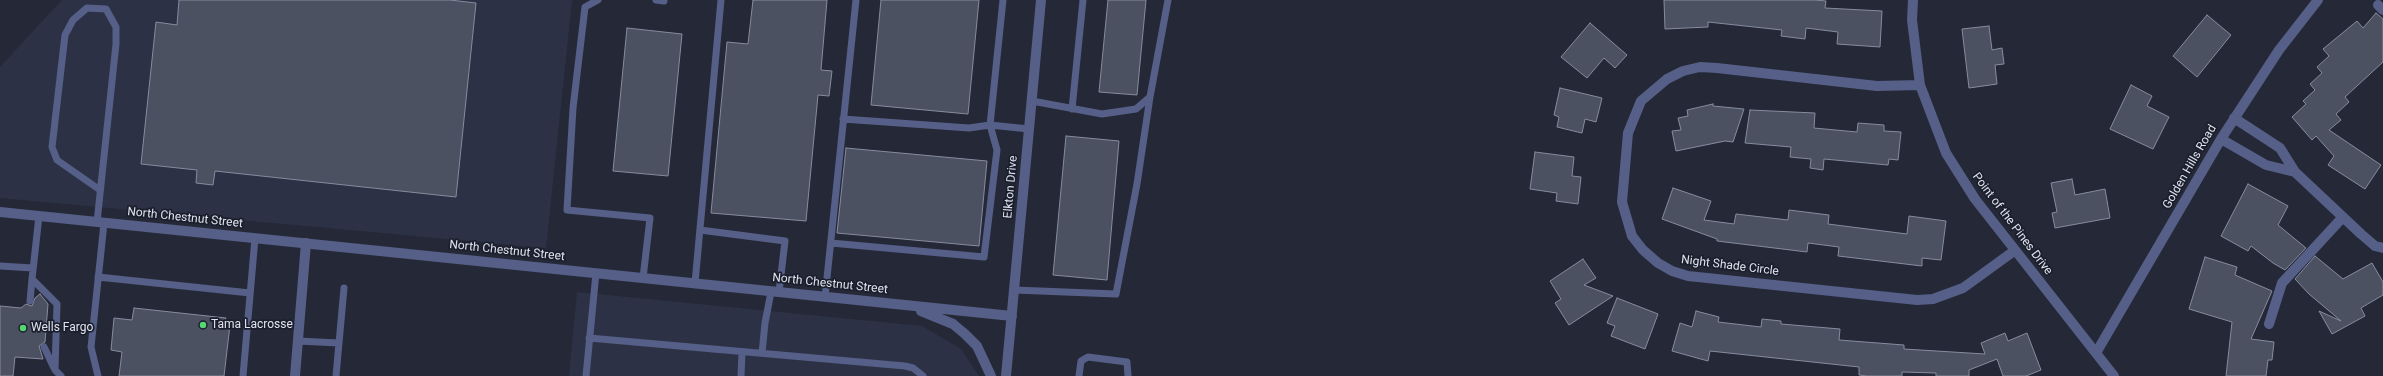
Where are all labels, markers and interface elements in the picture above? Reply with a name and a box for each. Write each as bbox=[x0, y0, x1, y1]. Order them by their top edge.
street label: Golden Hills Road bbox=[2160, 122, 2220, 212]
street label: Elkton Drive bbox=[1001, 155, 1021, 219]
street label: Point of the Pines Drive bbox=[1969, 170, 2055, 278]
street label: North Chestnut Street bbox=[127, 205, 243, 231]
street label: North Chestnut Street bbox=[449, 238, 565, 264]
street label: Night Shade Circle bbox=[1680, 253, 1780, 279]
street label: North Chestnut Street bbox=[772, 271, 888, 297]
place label: Tama Lacrosse bbox=[211, 318, 293, 332]
marker: Tama Lacrosse bbox=[198, 320, 208, 330]
place label: Wells Fargo bbox=[31, 321, 93, 335]
marker: Wells Fargo bbox=[18, 323, 28, 333]

